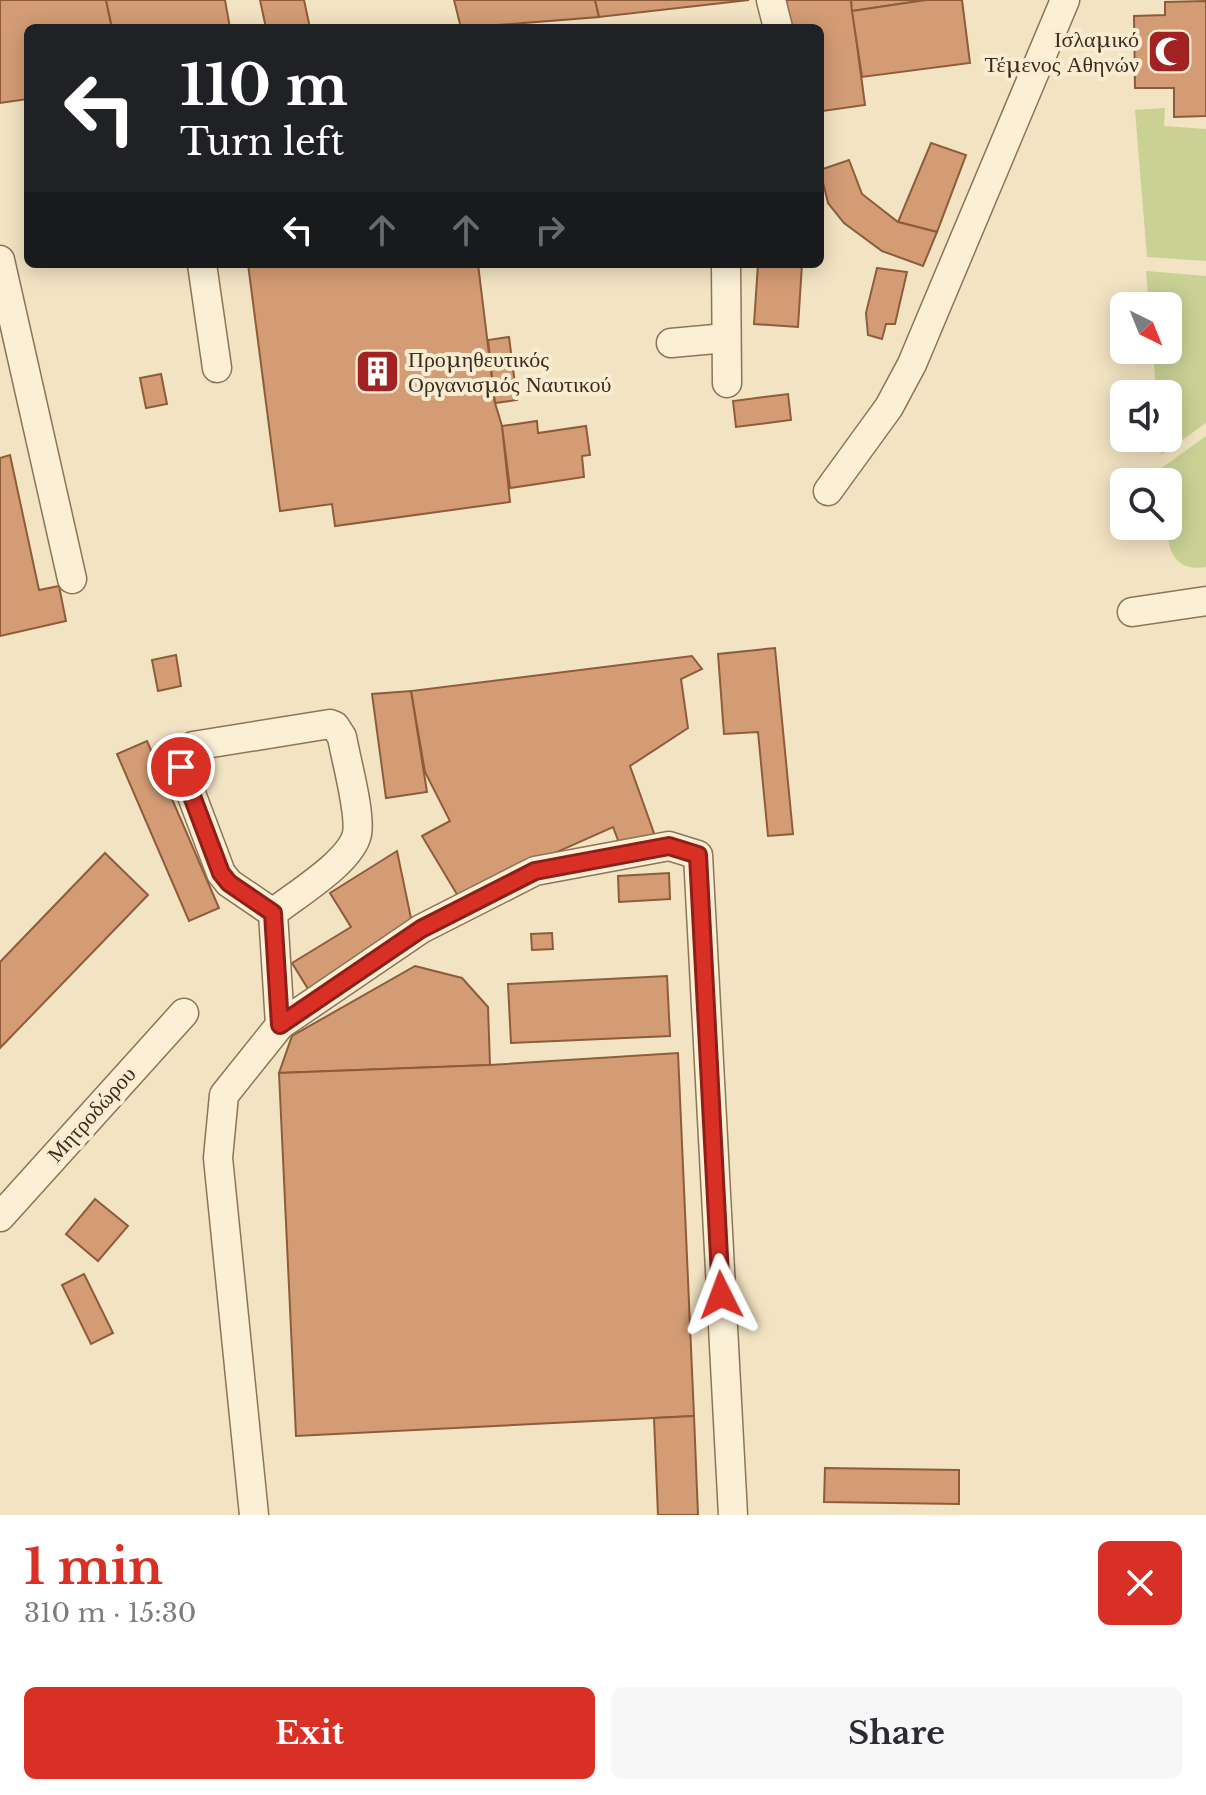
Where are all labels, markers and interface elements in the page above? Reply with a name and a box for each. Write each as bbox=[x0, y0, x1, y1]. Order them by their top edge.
place label: Ισλαμικό Τέμενος Αθηνών bbox=[984, 26, 1139, 78]
mosque icon: Ισλαμικό Τέμενος Αθηνών bbox=[1146, 28, 1194, 76]
text: 110 m bbox=[180, 51, 348, 120]
icon: left bbox=[48, 56, 152, 160]
text: Turn left bbox=[180, 120, 344, 165]
icon: left bbox=[276, 208, 320, 252]
icon: ahead bbox=[360, 208, 404, 252]
icon: ahead bbox=[444, 208, 488, 252]
icon: right bbox=[528, 208, 572, 252]
north arrow bbox=[1110, 292, 1182, 364]
map controls bbox=[1110, 292, 1182, 540]
place label: Προμηθευτικός Οργανισμός Ναυτικού bbox=[408, 346, 611, 398]
building icon: Προμηθευτικός Οργανισμός Ναυτικού bbox=[353, 348, 401, 396]
button: sound bbox=[1110, 380, 1182, 452]
button: search bbox=[1110, 468, 1182, 540]
pin bbox=[147, 733, 215, 801]
icon: arrive bbox=[159, 745, 203, 789]
street label: Μητροδώρου bbox=[41, 1061, 141, 1168]
position arrow bbox=[679, 1253, 763, 1337]
text: 1 min bbox=[24, 1537, 163, 1597]
button: close bbox=[1098, 1541, 1182, 1625]
text: 310 m · 15:30 bbox=[24, 1597, 196, 1629]
button: Exit bbox=[24, 1687, 595, 1779]
button: Share bbox=[611, 1687, 1182, 1779]

